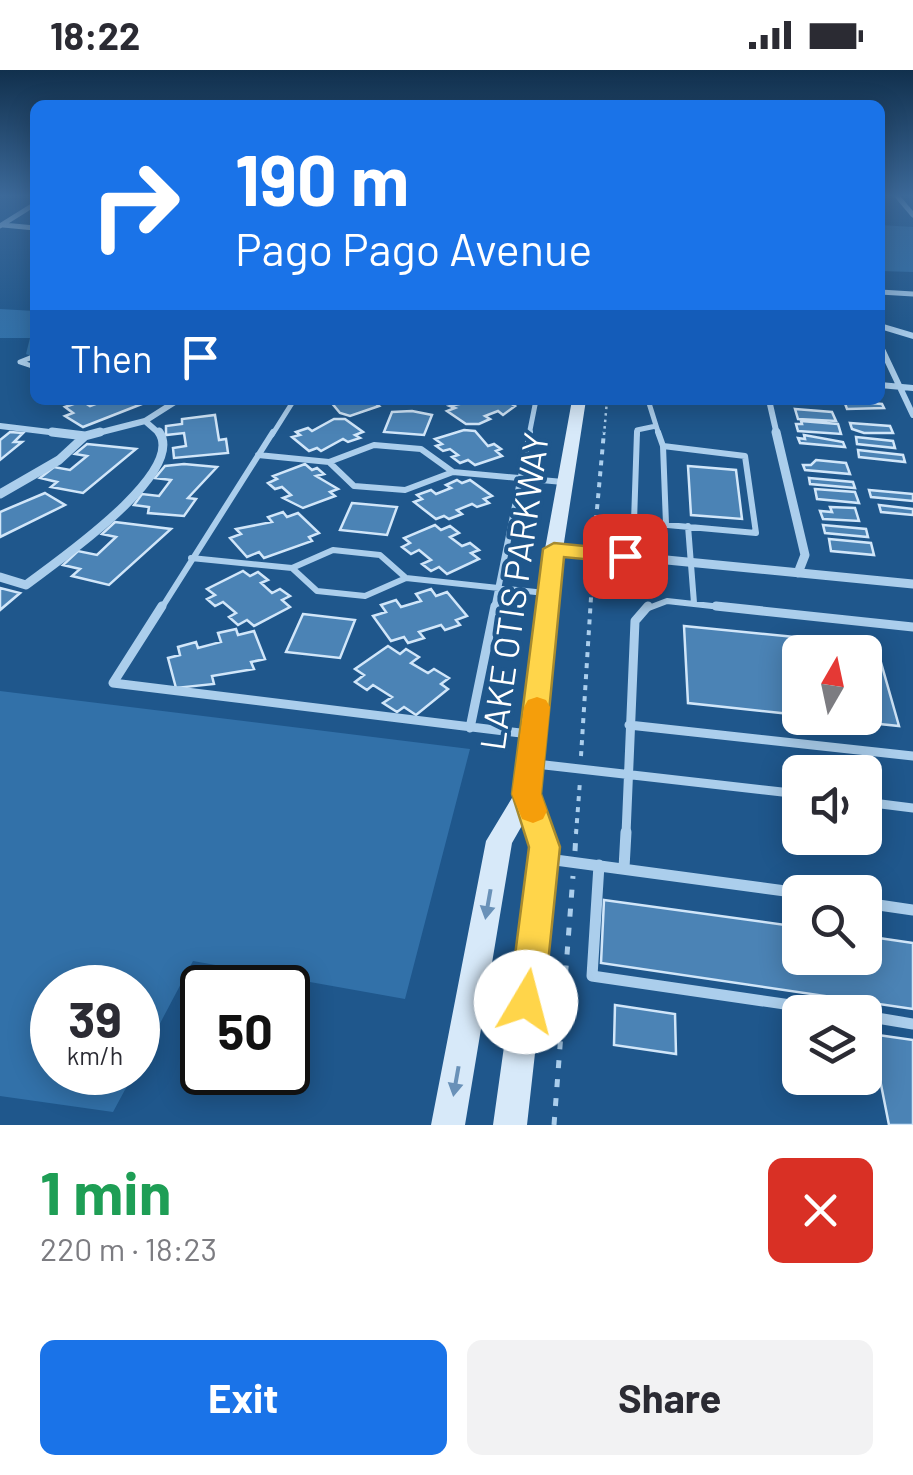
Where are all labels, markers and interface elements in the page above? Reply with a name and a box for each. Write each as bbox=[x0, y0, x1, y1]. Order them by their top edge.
text: 18:22 bbox=[50, 12, 140, 58]
text: 190 m bbox=[235, 136, 409, 220]
icon: right bbox=[70, 140, 200, 270]
text: Pago Pago Avenue bbox=[235, 221, 592, 275]
icon: arrive bbox=[173, 330, 228, 385]
text: Then bbox=[70, 335, 153, 381]
street label: LAKE OTIS PARKWAY bbox=[470, 430, 556, 752]
pin bbox=[583, 514, 668, 599]
icon: arrive bbox=[598, 529, 653, 584]
north arrow bbox=[782, 635, 882, 735]
map controls bbox=[782, 635, 882, 1095]
button: sound bbox=[782, 755, 882, 855]
button: search bbox=[782, 875, 882, 975]
one-way arrow bbox=[480, 889, 495, 921]
position arrow bbox=[474, 950, 578, 1054]
speed limit sign: 50 bbox=[180, 965, 310, 1095]
text: 39 bbox=[68, 988, 122, 1048]
button: layers bbox=[782, 995, 882, 1095]
text: km/h bbox=[67, 1040, 123, 1070]
one-way arrow bbox=[448, 1065, 463, 1097]
text: 1 min bbox=[40, 1155, 171, 1227]
button: close bbox=[768, 1158, 873, 1263]
text: 220 m · 18:23 bbox=[40, 1229, 217, 1267]
button: Exit bbox=[40, 1340, 447, 1455]
button: Share bbox=[467, 1340, 873, 1455]

